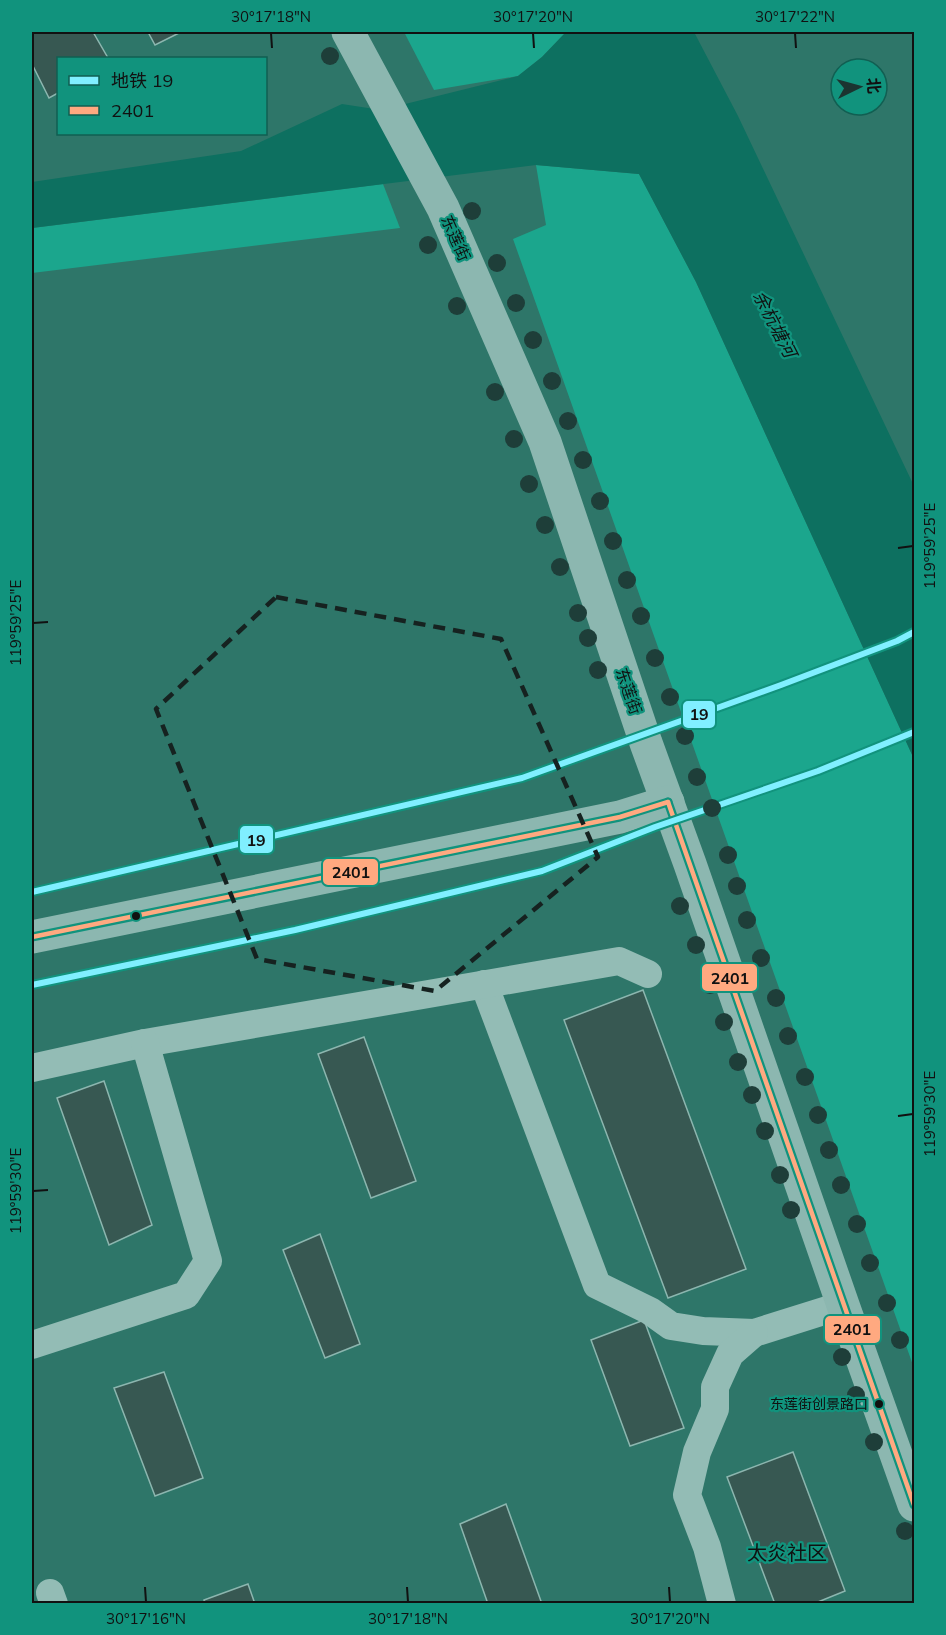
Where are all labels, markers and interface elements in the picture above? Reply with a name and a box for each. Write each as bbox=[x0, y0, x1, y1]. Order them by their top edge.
text: 30°17'18"N bbox=[231, 7, 311, 26]
text: 30°17'20"N bbox=[493, 7, 573, 26]
text: 30°17'22"N bbox=[755, 7, 835, 26]
legend bbox=[57, 57, 267, 135]
north arrow bbox=[829, 57, 889, 117]
text: 地铁 19 bbox=[111, 69, 173, 92]
text: 北 bbox=[863, 77, 885, 95]
text: 2401 bbox=[111, 99, 154, 122]
street label: 东莲街 bbox=[437, 212, 475, 264]
water label: 余杭塘河 bbox=[748, 287, 803, 364]
text: 119°59'25"E bbox=[920, 503, 939, 589]
text: 119°59'25"E bbox=[6, 580, 25, 666]
street label: 东莲街 bbox=[612, 665, 646, 717]
line badge: 19 bbox=[682, 700, 716, 729]
text: 19 bbox=[689, 704, 709, 724]
line badge: 19 bbox=[239, 825, 274, 854]
text: 19 bbox=[246, 830, 266, 850]
line badge: 2401 bbox=[322, 858, 379, 886]
text: 2401 bbox=[332, 862, 370, 882]
unlabelled marker bbox=[130, 910, 142, 922]
line badge: 2401 bbox=[701, 963, 758, 992]
text: 2401 bbox=[711, 968, 749, 988]
text: 119°59'30"E bbox=[920, 1071, 939, 1157]
text: 119°59'30"E bbox=[6, 1148, 25, 1234]
line badge: 2401 bbox=[824, 1315, 881, 1344]
text: 2401 bbox=[833, 1319, 871, 1339]
place label: 东莲街创景路口 bbox=[770, 1395, 868, 1413]
marker: 东莲街创景路口 bbox=[873, 1398, 885, 1410]
district label: 太炎社区 bbox=[747, 1540, 827, 1565]
text: 30°17'16"N bbox=[106, 1609, 186, 1628]
text: 30°17'18"N bbox=[368, 1609, 448, 1628]
text: 30°17'20"N bbox=[630, 1609, 710, 1628]

